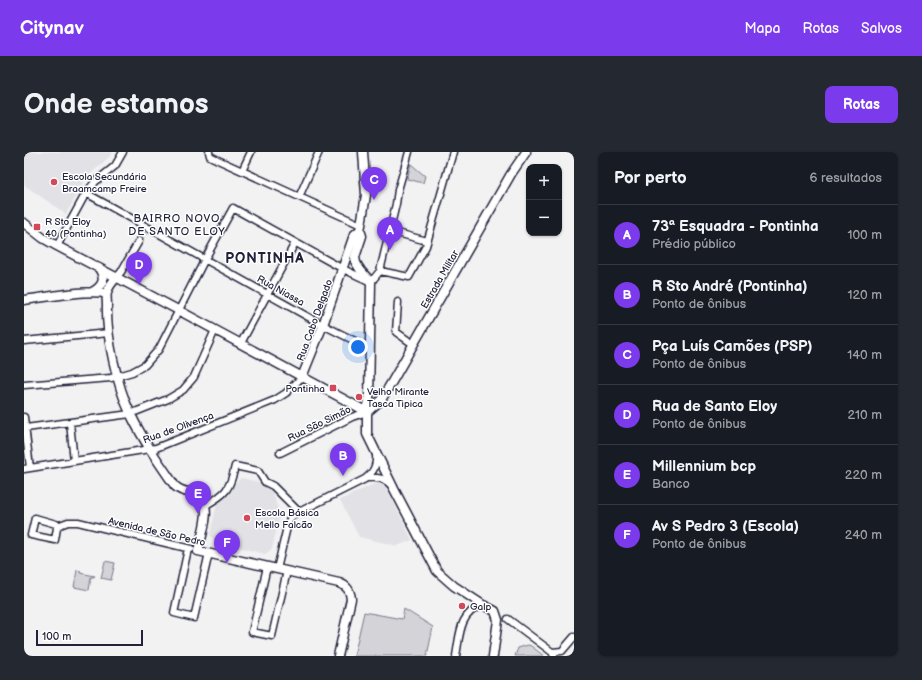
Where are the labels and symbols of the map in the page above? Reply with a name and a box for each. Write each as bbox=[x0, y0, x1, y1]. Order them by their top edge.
pin: C bbox=[361, 167, 387, 200]
place label: Escola Secundária Braamcamp Freire bbox=[62, 171, 147, 195]
marker: Escola Secundária Braamcamp Freire bbox=[49, 177, 59, 187]
district label: BAIRRO NOVO DE SANTO ELOY bbox=[128, 212, 226, 238]
place label: R Sto Eloy 40 (Pontinha) bbox=[45, 216, 107, 240]
pin: A bbox=[377, 217, 403, 250]
marker: R Sto Eloy 40 (Pontinha) bbox=[32, 222, 42, 232]
street label: Estrada Militar bbox=[418, 248, 462, 311]
district label: PONTINHA bbox=[225, 250, 305, 267]
pin: D bbox=[126, 252, 152, 285]
street label: Rua Niassa bbox=[255, 273, 307, 309]
street label: Rua Cabo Delgado bbox=[295, 278, 335, 363]
your location bbox=[348, 337, 368, 357]
place label: Pontinha bbox=[286, 383, 325, 395]
marker: Pontinha bbox=[328, 383, 338, 393]
place label: Velho Mirante Tasca Tipica bbox=[367, 386, 429, 410]
marker: Velho Mirante Tasca Tipica bbox=[354, 392, 364, 402]
street label: Rua São Simão bbox=[286, 403, 353, 444]
street label: Rua de Olivença bbox=[141, 409, 216, 446]
pin: B bbox=[330, 443, 356, 476]
pin: E bbox=[185, 481, 211, 514]
place label: Escola Básica Mello Falcão bbox=[255, 507, 319, 531]
marker: Escola Básica Mello Falcão bbox=[242, 513, 252, 523]
street label: Avenida de São Pedro bbox=[107, 515, 207, 549]
pin: F bbox=[214, 530, 240, 563]
marker: Galp bbox=[457, 601, 467, 611]
place label: Galp bbox=[470, 601, 491, 613]
scale bar bbox=[36, 628, 143, 647]

